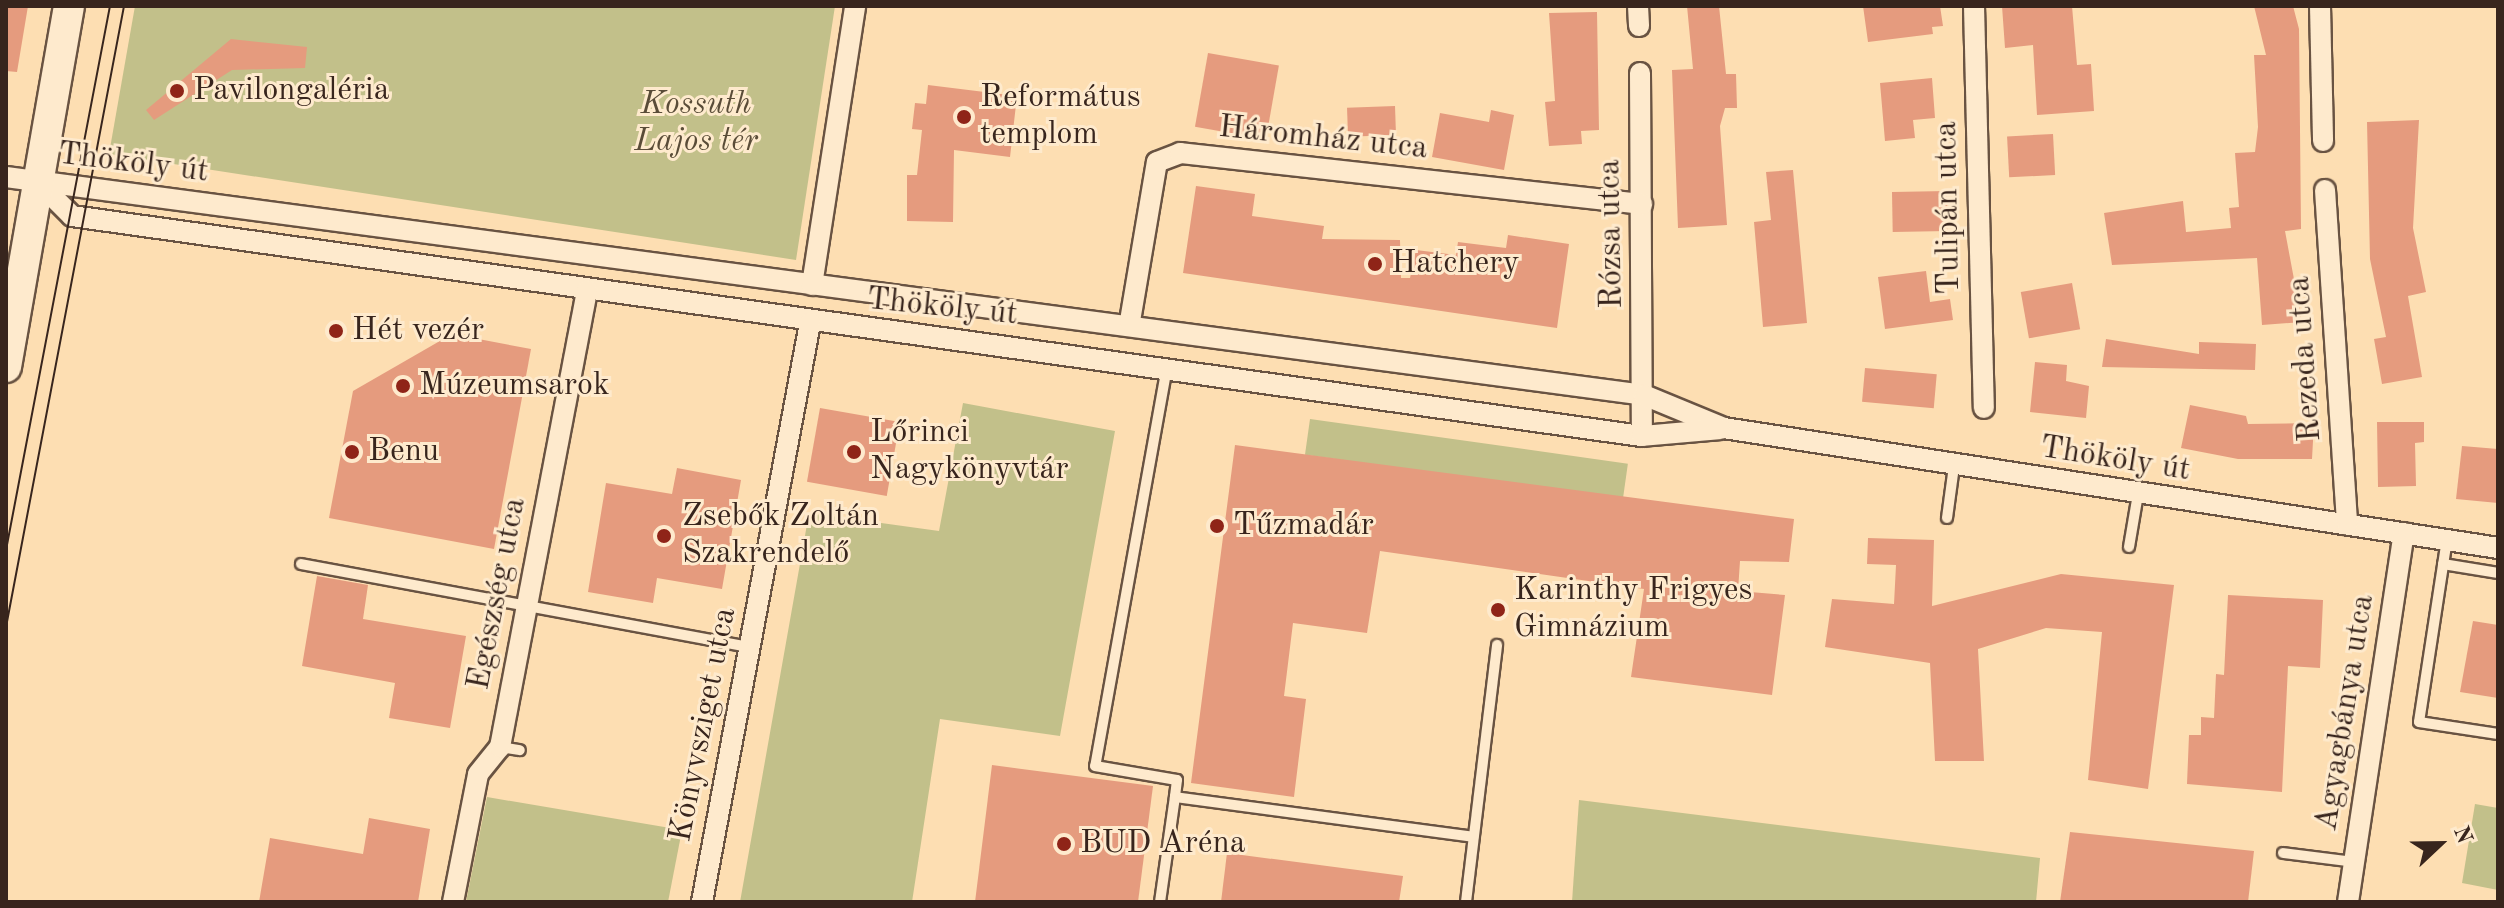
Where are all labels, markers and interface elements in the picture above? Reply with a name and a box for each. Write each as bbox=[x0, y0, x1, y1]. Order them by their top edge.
place label: Pavilongaléria bbox=[193, 72, 390, 110]
place label: Református templom bbox=[980, 80, 1141, 155]
marker: Pavilongaléria bbox=[168, 82, 186, 100]
park label: Kossuth Lajos tér bbox=[634, 87, 758, 162]
marker: Református templom bbox=[955, 108, 973, 126]
street label: Háromház utca bbox=[1217, 109, 1429, 169]
street label: Tulipán utca bbox=[1928, 121, 1970, 295]
street label: Thököly út bbox=[55, 136, 211, 192]
street label: Rózsa utca bbox=[1591, 159, 1633, 309]
place label: Hatchery bbox=[1391, 245, 1519, 283]
marker: Hatchery bbox=[1366, 255, 1384, 273]
street label: Rezeda utca bbox=[2281, 275, 2331, 443]
street label: Thököly út bbox=[865, 281, 1019, 335]
place label: Hét vezér bbox=[352, 312, 484, 350]
marker: Hét vezér bbox=[327, 322, 345, 340]
place label: Múzeumsarok bbox=[419, 367, 610, 405]
marker: Múzeumsarok bbox=[394, 377, 412, 395]
place label: Lőrinci Nagykönyvtár bbox=[870, 415, 1069, 490]
street label: Thököly út bbox=[2037, 429, 2193, 491]
place label: Benu bbox=[368, 433, 439, 471]
marker: Benu bbox=[343, 443, 361, 461]
marker: Lőrinci Nagykönyvtár bbox=[845, 443, 863, 461]
street label: Egészség utca bbox=[461, 495, 535, 693]
place label: Zsebők Zoltán Szakrendelő bbox=[682, 499, 879, 574]
place label: Tűzmadár bbox=[1233, 507, 1374, 545]
marker: Tűzmadár bbox=[1208, 517, 1226, 535]
marker: Zsebők Zoltán Szakrendelő bbox=[653, 525, 675, 547]
place label: Karinthy Frigyes Gimnázium bbox=[1514, 573, 1752, 648]
street label: Agyagbánya utca bbox=[2308, 592, 2384, 834]
marker: Karinthy Frigyes Gimnázium bbox=[1489, 601, 1507, 619]
street label: Könyvsziget utca bbox=[662, 604, 746, 846]
north arrow bbox=[2400, 804, 2480, 884]
text: N bbox=[2449, 823, 2476, 847]
place label: BUD Aréna bbox=[1080, 825, 1246, 863]
marker: BUD Aréna bbox=[1055, 835, 1073, 853]

